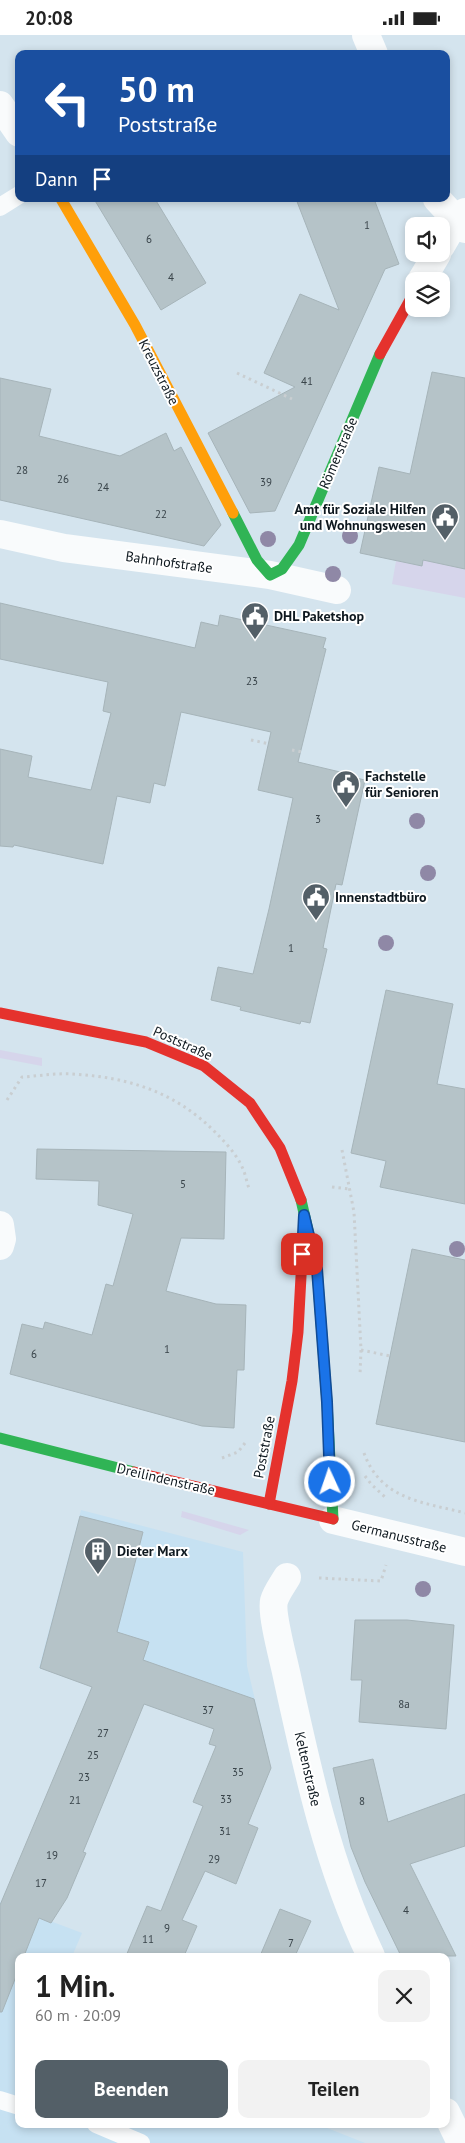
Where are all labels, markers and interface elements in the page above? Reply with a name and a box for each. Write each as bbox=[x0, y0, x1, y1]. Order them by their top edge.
text: 20:08 bbox=[25, 6, 73, 30]
text: 50 m bbox=[118, 66, 195, 112]
icon: left bbox=[35, 70, 100, 135]
text: Poststraße bbox=[118, 110, 217, 138]
icon: arrive bbox=[88, 165, 116, 193]
text: Dann bbox=[35, 167, 78, 191]
map controls bbox=[405, 217, 450, 317]
button: sound bbox=[405, 217, 450, 262]
house number: 1 bbox=[364, 218, 370, 232]
house number: 6 bbox=[146, 232, 152, 246]
house number: 4 bbox=[168, 270, 174, 284]
button: layers bbox=[405, 272, 450, 317]
street label: Kreuzstraße bbox=[135, 336, 183, 408]
house number: 41 bbox=[301, 374, 313, 388]
street label: Römerstraße bbox=[315, 414, 361, 492]
house number: 28 bbox=[16, 463, 28, 477]
house number: 26 bbox=[57, 472, 69, 486]
house number: 39 bbox=[260, 475, 272, 489]
house number: 24 bbox=[97, 480, 109, 494]
place label: Amt für Soziale Hilfen und Wohnungswesen bbox=[294, 500, 426, 534]
public building icon: Amt für Soziale Hilfen und Wohnungswesen bbox=[430, 502, 460, 541]
house number: 22 bbox=[155, 507, 167, 521]
street label: Bahnhofstraße bbox=[124, 547, 214, 577]
public building icon: DHL Paketshop bbox=[240, 601, 270, 640]
place label: DHL Paketshop bbox=[274, 607, 365, 625]
house number: 23 bbox=[246, 674, 258, 688]
place label: Fachstelle für Senioren bbox=[365, 767, 439, 801]
public building icon: Fachstelle für Senioren bbox=[331, 769, 361, 808]
house number: 3 bbox=[315, 812, 321, 826]
public building icon: Innenstadtbüro bbox=[301, 882, 331, 921]
place label: Innenstadtbüro bbox=[335, 888, 427, 906]
house number: 1 bbox=[288, 941, 294, 955]
street label: Poststraße bbox=[150, 1022, 216, 1064]
house number: 5 bbox=[180, 1177, 186, 1191]
pin bbox=[281, 1233, 323, 1275]
icon: arrive bbox=[288, 1240, 316, 1268]
house number: 1 bbox=[164, 1342, 170, 1356]
house number: 6 bbox=[31, 1347, 37, 1361]
street label: Poststraße bbox=[249, 1414, 279, 1480]
position arrow bbox=[303, 1455, 355, 1507]
street label: Dreilindenstraße bbox=[115, 1459, 217, 1499]
street label: Germanusstraße bbox=[349, 1515, 449, 1557]
building icon: Dieter Marx bbox=[83, 1536, 113, 1575]
place label: Dieter Marx bbox=[117, 1542, 188, 1560]
house number: 8a bbox=[398, 1697, 410, 1711]
house number: 37 bbox=[202, 1703, 214, 1717]
house number: 27 bbox=[97, 1726, 109, 1740]
street label: Keltenstraße bbox=[291, 1730, 325, 1808]
house number: 25 bbox=[87, 1748, 99, 1762]
house number: 35 bbox=[232, 1765, 244, 1779]
house number: 23 bbox=[78, 1770, 90, 1784]
house number: 33 bbox=[220, 1792, 232, 1806]
house number: 21 bbox=[69, 1793, 81, 1807]
house number: 8 bbox=[359, 1794, 365, 1808]
house number: 31 bbox=[219, 1824, 231, 1838]
house number: 19 bbox=[46, 1848, 58, 1862]
house number: 29 bbox=[208, 1852, 220, 1866]
house number: 17 bbox=[35, 1876, 47, 1890]
house number: 4 bbox=[403, 1903, 409, 1917]
house number: 9 bbox=[164, 1921, 170, 1935]
house number: 11 bbox=[142, 1932, 154, 1946]
house number: 7 bbox=[288, 1936, 294, 1950]
text: 1 Min. bbox=[35, 1966, 115, 2005]
button: close bbox=[378, 1970, 430, 2022]
text: 60 m · 20:09 bbox=[35, 2005, 121, 2025]
button: Beenden bbox=[35, 2060, 228, 2118]
button: Teilen bbox=[238, 2060, 430, 2118]

